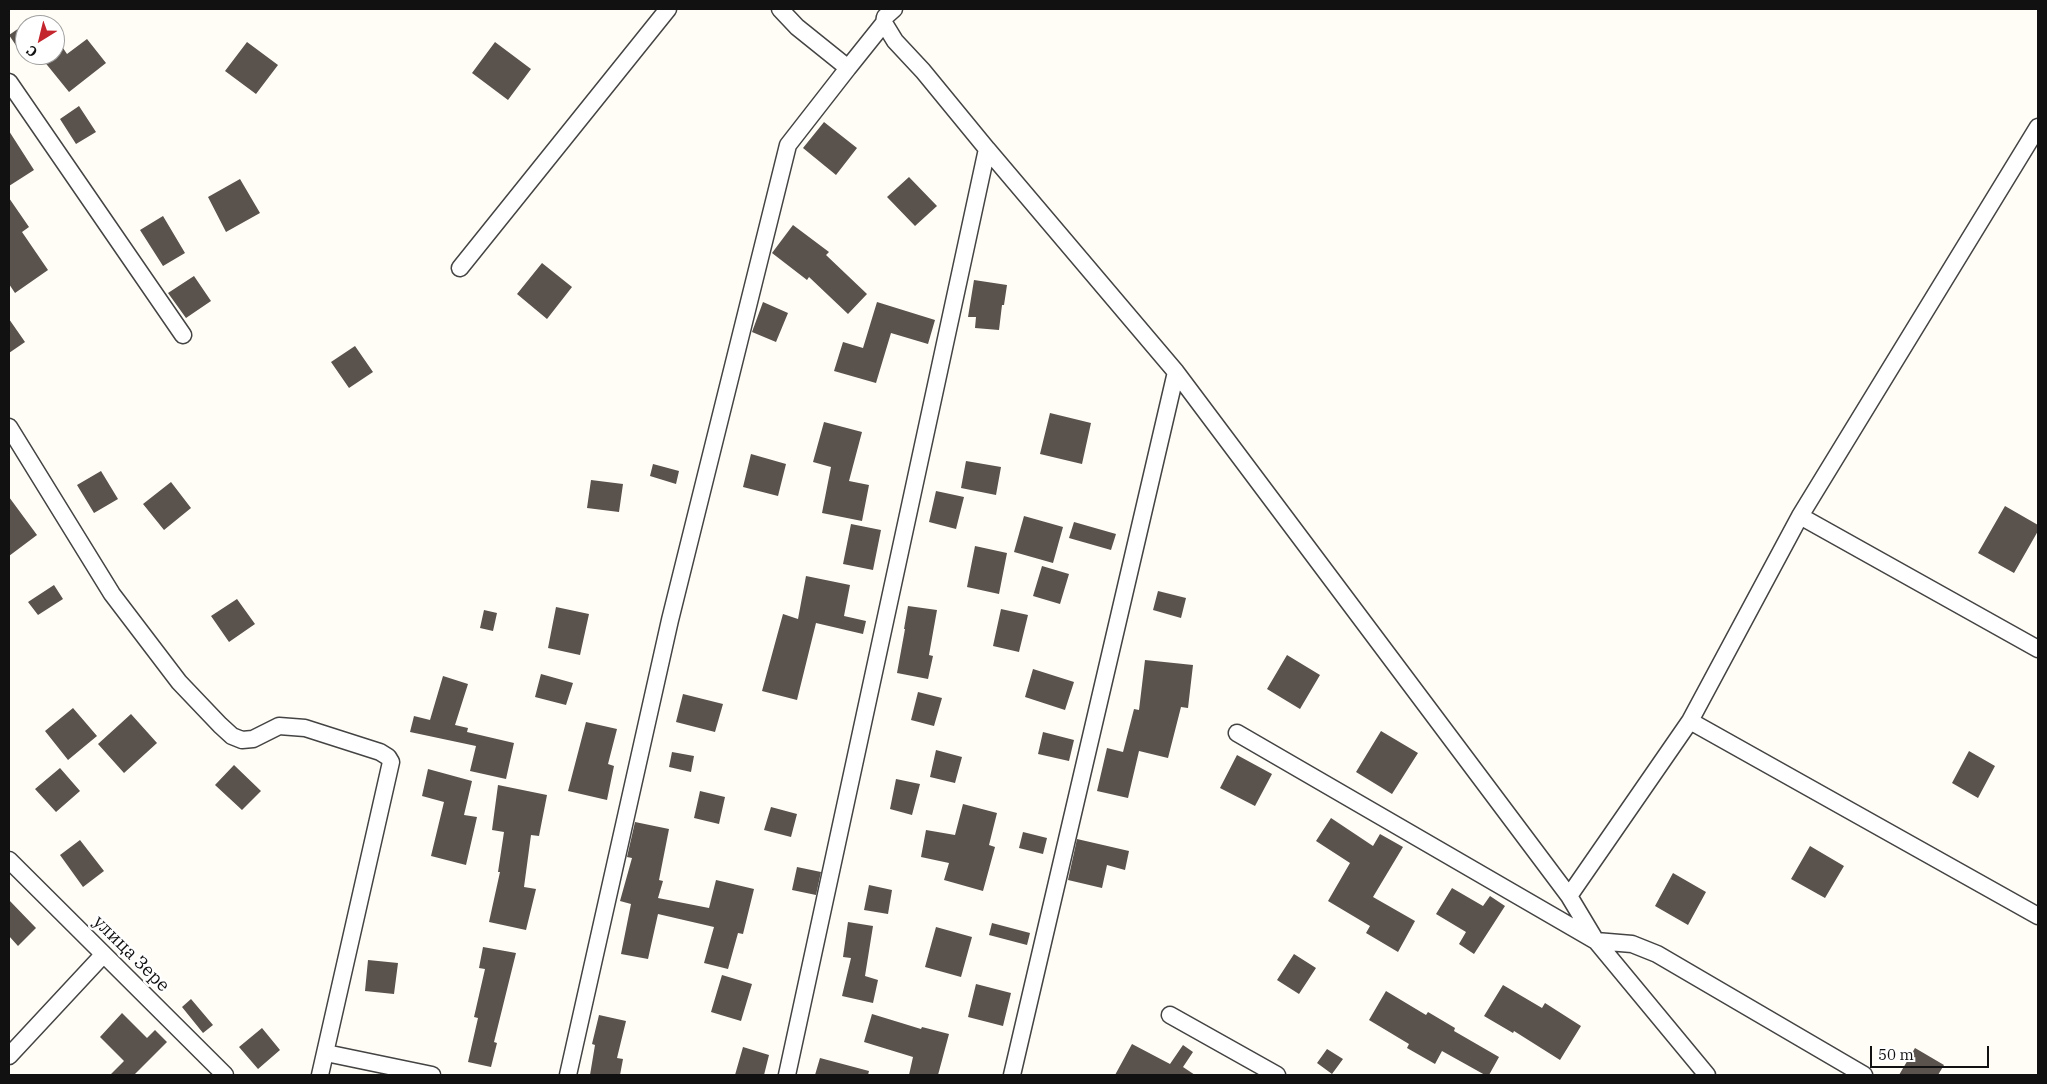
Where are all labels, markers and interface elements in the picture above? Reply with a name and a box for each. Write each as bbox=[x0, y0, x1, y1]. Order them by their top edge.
north arrow bbox=[15, 15, 65, 65]
text: С bbox=[23, 41, 41, 61]
street label: улица Зере bbox=[88, 911, 174, 997]
scale bar bbox=[1872, 1036, 1991, 1068]
text: 50 m bbox=[1878, 1045, 1914, 1064]

